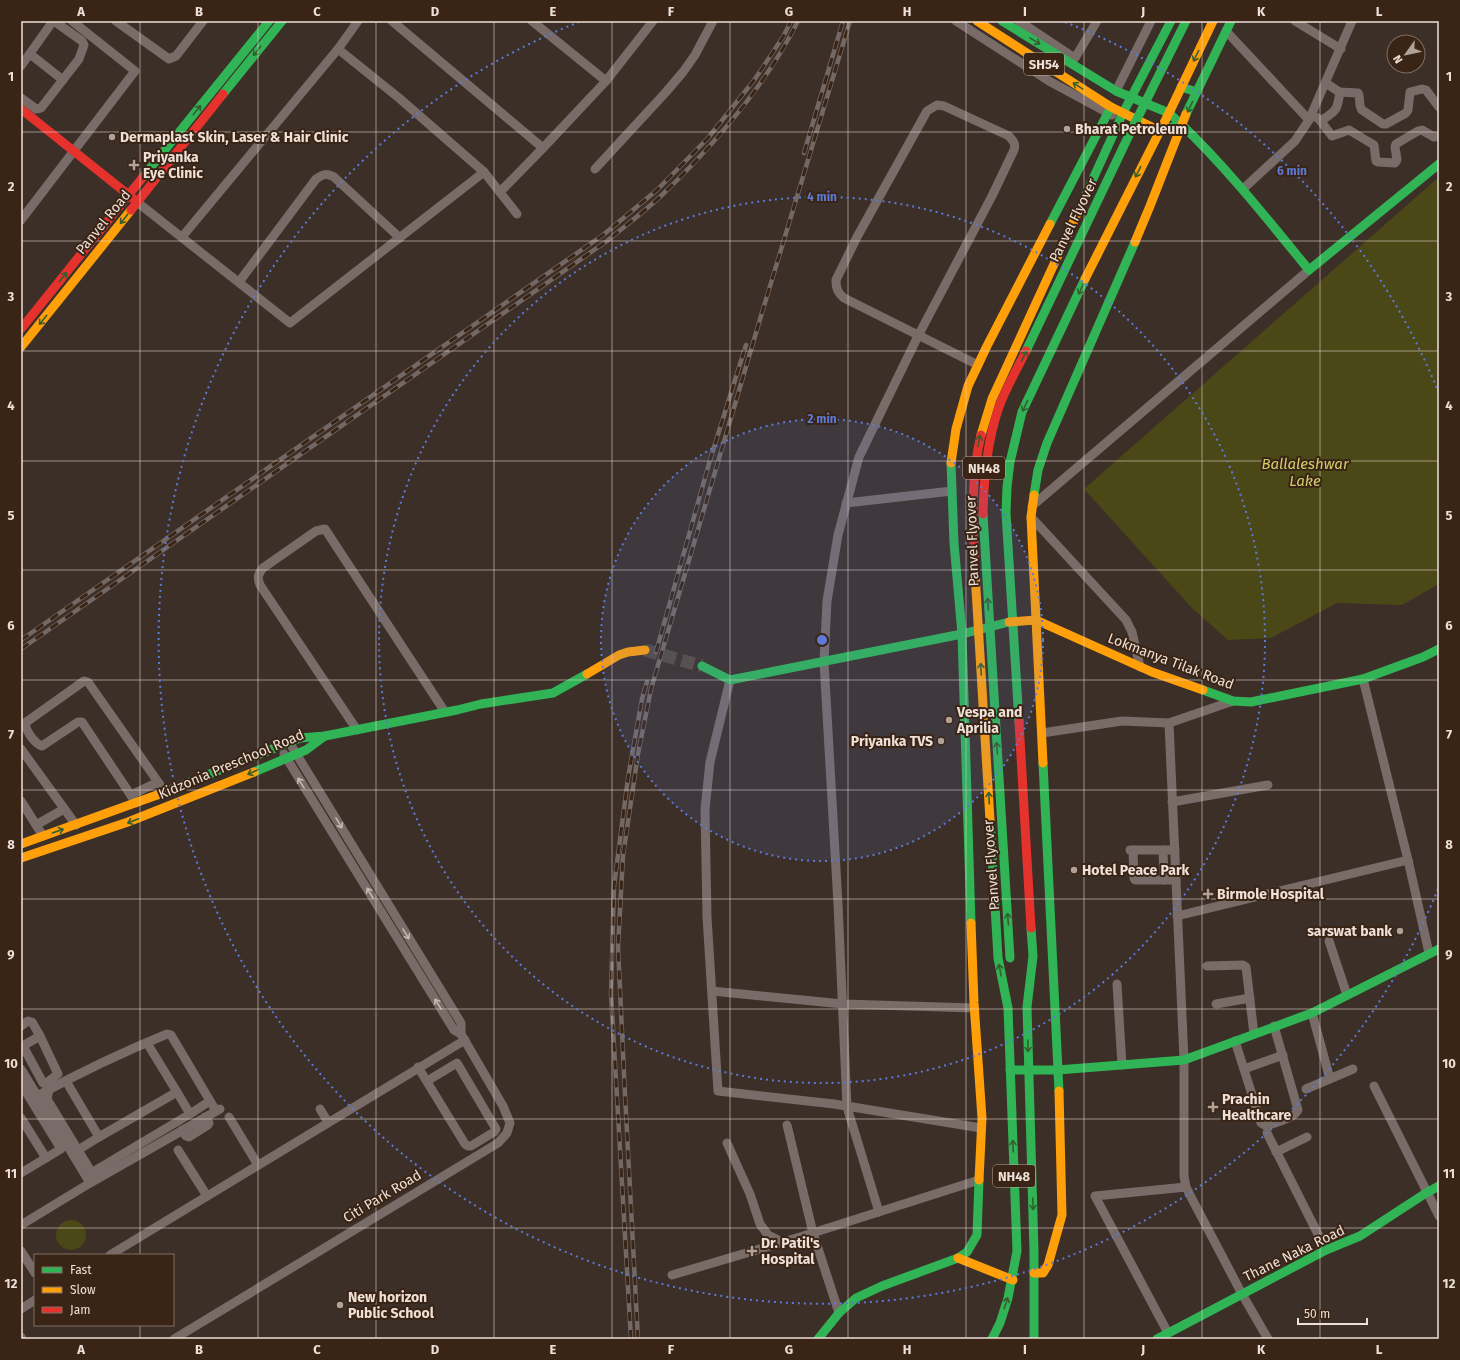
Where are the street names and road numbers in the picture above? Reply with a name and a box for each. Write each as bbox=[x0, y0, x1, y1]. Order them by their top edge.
road number: SH54 bbox=[1024, 53, 1064, 75]
street label: Panvel Flyover bbox=[1046, 175, 1101, 265]
street label: Panvel Road bbox=[72, 187, 134, 258]
road number: NH48 bbox=[963, 457, 1005, 479]
street label: Panvel Flyover bbox=[962, 495, 983, 587]
street label: Lokmanya Tilak Road bbox=[1105, 630, 1236, 693]
street label: Kidzonia Preschool Road bbox=[156, 726, 307, 803]
street label: Panvel Flyover bbox=[980, 818, 1003, 911]
road number: NH48 bbox=[993, 1165, 1035, 1187]
street label: Citi Park Road bbox=[340, 1166, 424, 1226]
street label: Thane Naka Road bbox=[1241, 1222, 1348, 1285]

